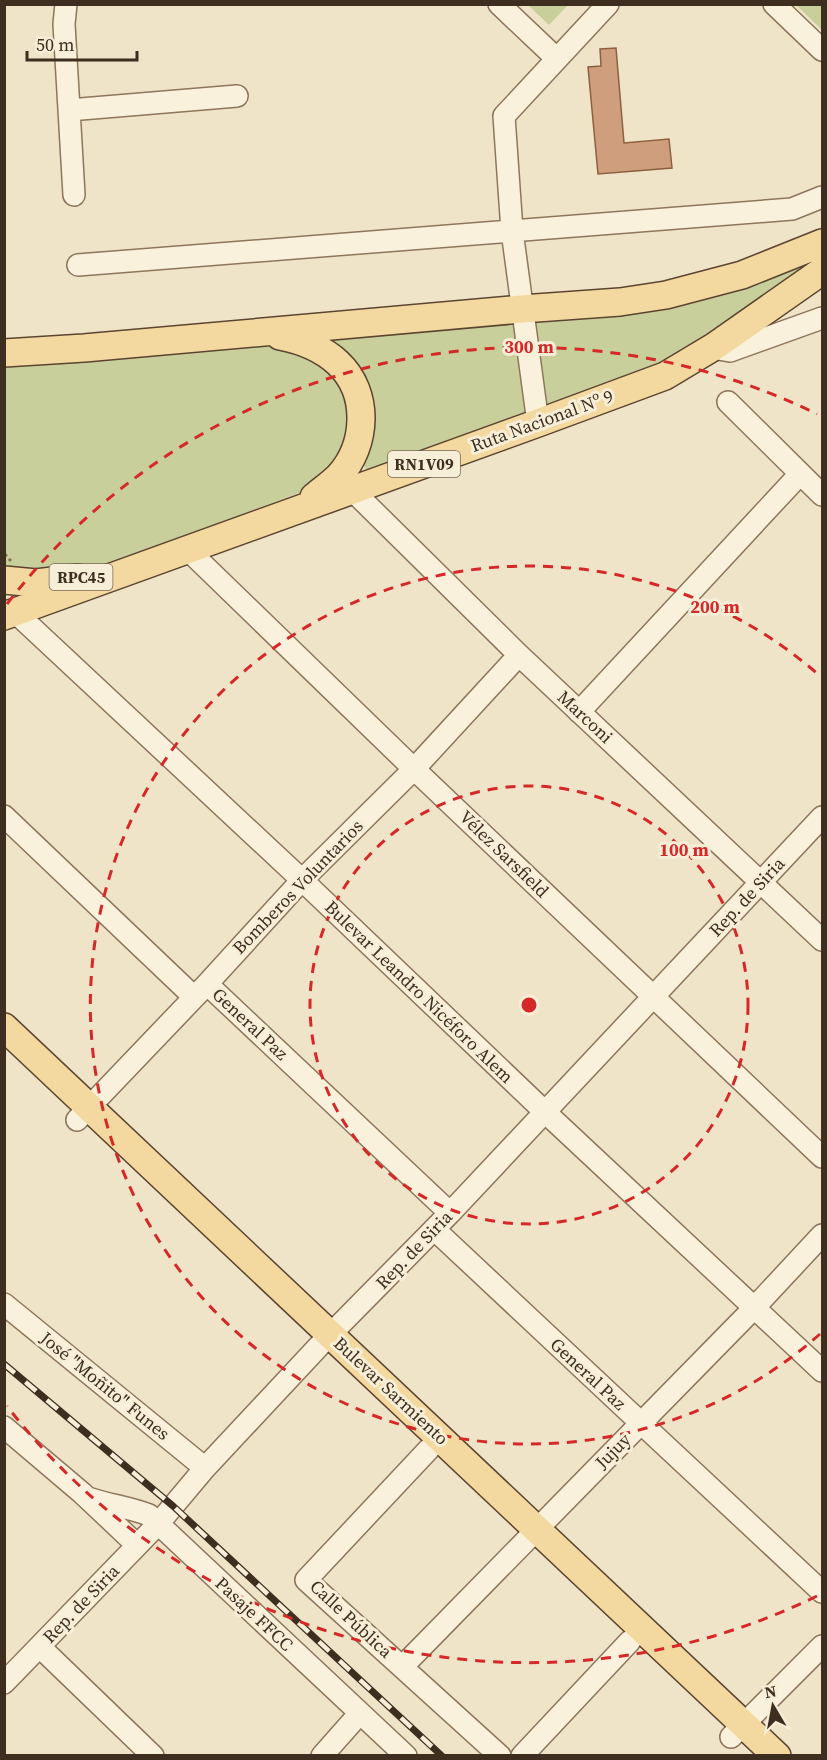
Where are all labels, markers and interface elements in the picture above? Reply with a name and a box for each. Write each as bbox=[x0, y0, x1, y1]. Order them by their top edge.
scale bar bbox=[27, 24, 136, 62]
text: 50 m bbox=[36, 32, 74, 57]
text: 300 m bbox=[504, 334, 554, 359]
street label: Ruta Nacional Nº 9 bbox=[467, 383, 617, 458]
road number: RN1V09 bbox=[388, 451, 460, 477]
road number: RPC45 bbox=[50, 564, 112, 590]
text: 200 m bbox=[690, 594, 740, 619]
street label: Marconi bbox=[552, 685, 618, 749]
street label: Vélez Sarsfield bbox=[454, 804, 555, 903]
street label: Bomberos Voluntarios bbox=[227, 814, 369, 960]
text: 100 m bbox=[659, 837, 709, 862]
street label: Rep. de Siria bbox=[703, 851, 791, 942]
street label: Bulevar Leandro Nicéforo Alem bbox=[319, 895, 519, 1089]
street label: General Paz bbox=[207, 982, 294, 1065]
centre of rings bbox=[519, 995, 539, 1015]
street label: Rep. de Siria bbox=[370, 1204, 458, 1295]
street label: José "Moñito" Funes bbox=[35, 1325, 175, 1446]
street label: Bulevar Sarmiento bbox=[328, 1331, 454, 1451]
street label: General Paz bbox=[545, 1332, 632, 1415]
street label: Jujuy bbox=[589, 1427, 637, 1475]
street label: Rep. de Siria bbox=[37, 1558, 125, 1649]
street label: Pasaje FFCC bbox=[210, 1571, 299, 1656]
street label: Calle Pública bbox=[305, 1574, 399, 1664]
north arrow bbox=[743, 1676, 803, 1736]
text: N bbox=[763, 1679, 778, 1703]

